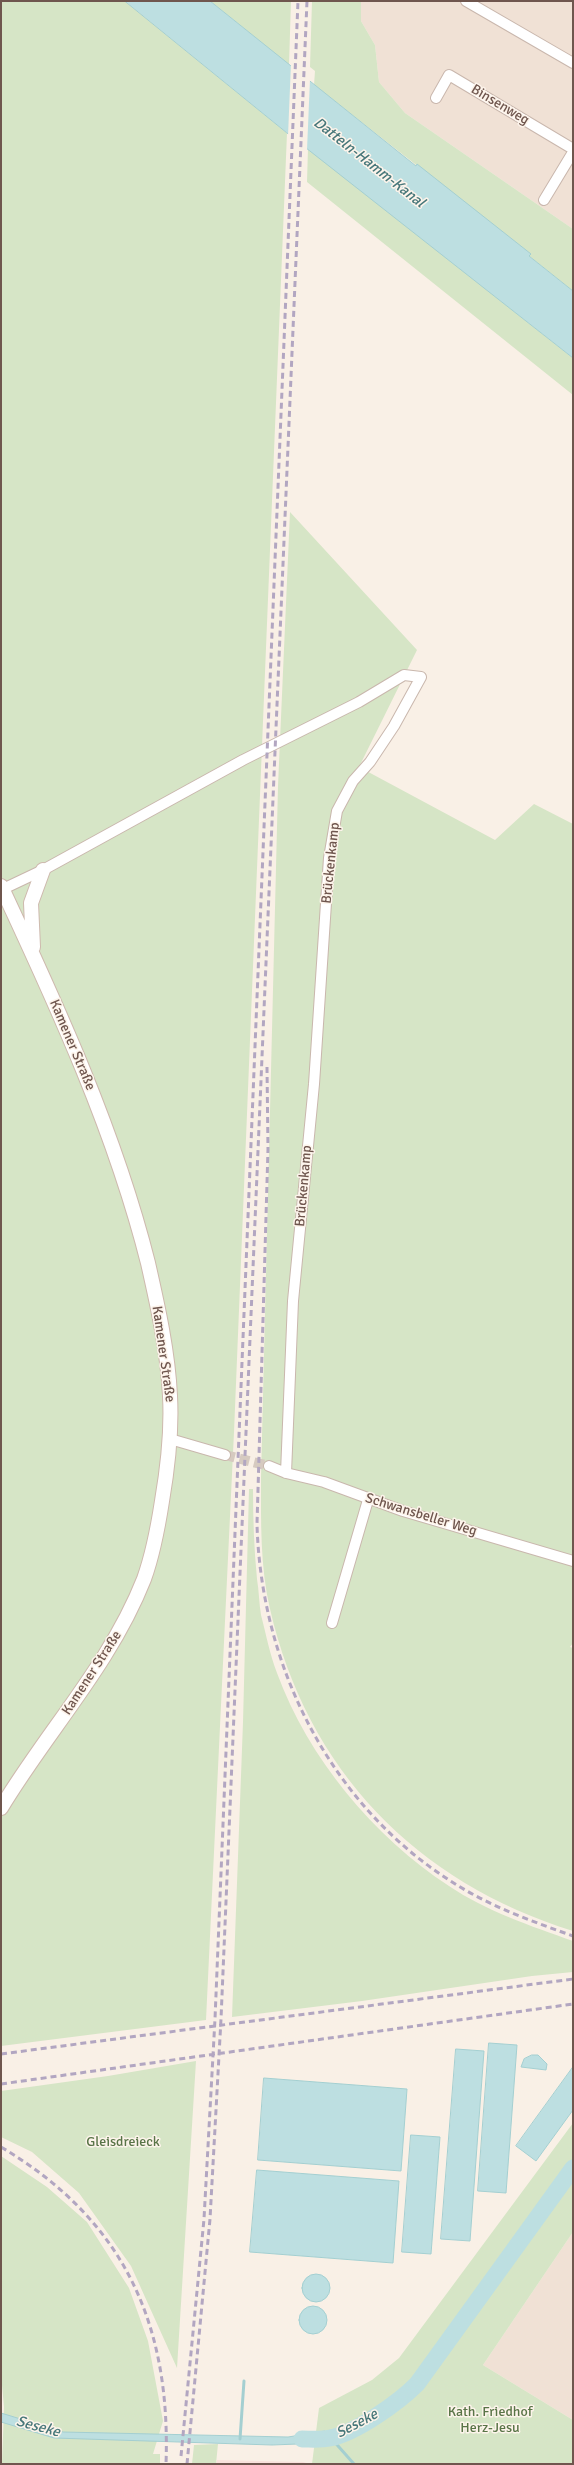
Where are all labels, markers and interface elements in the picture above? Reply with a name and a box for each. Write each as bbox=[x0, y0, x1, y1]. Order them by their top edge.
street label: Binsenweg bbox=[468, 81, 532, 129]
water label: Datteln-Hamm-Kanal bbox=[310, 114, 428, 212]
street label: Brückenkamp bbox=[318, 821, 344, 905]
street label: Kamener Straße bbox=[45, 997, 99, 1093]
street label: Brückenkamp bbox=[292, 1145, 316, 1227]
street label: Kamener Straße bbox=[148, 1305, 178, 1403]
street label: Schwansbeller Weg bbox=[363, 1490, 479, 1540]
street label: Kamener Straße bbox=[59, 1628, 125, 1718]
park label: Gleisdreieck bbox=[86, 2134, 160, 2150]
park label: Kath. Friedhof Herz-Jesu bbox=[448, 2404, 532, 2436]
water label: Seseke bbox=[333, 2406, 381, 2442]
water label: Seseke bbox=[14, 2413, 62, 2441]

